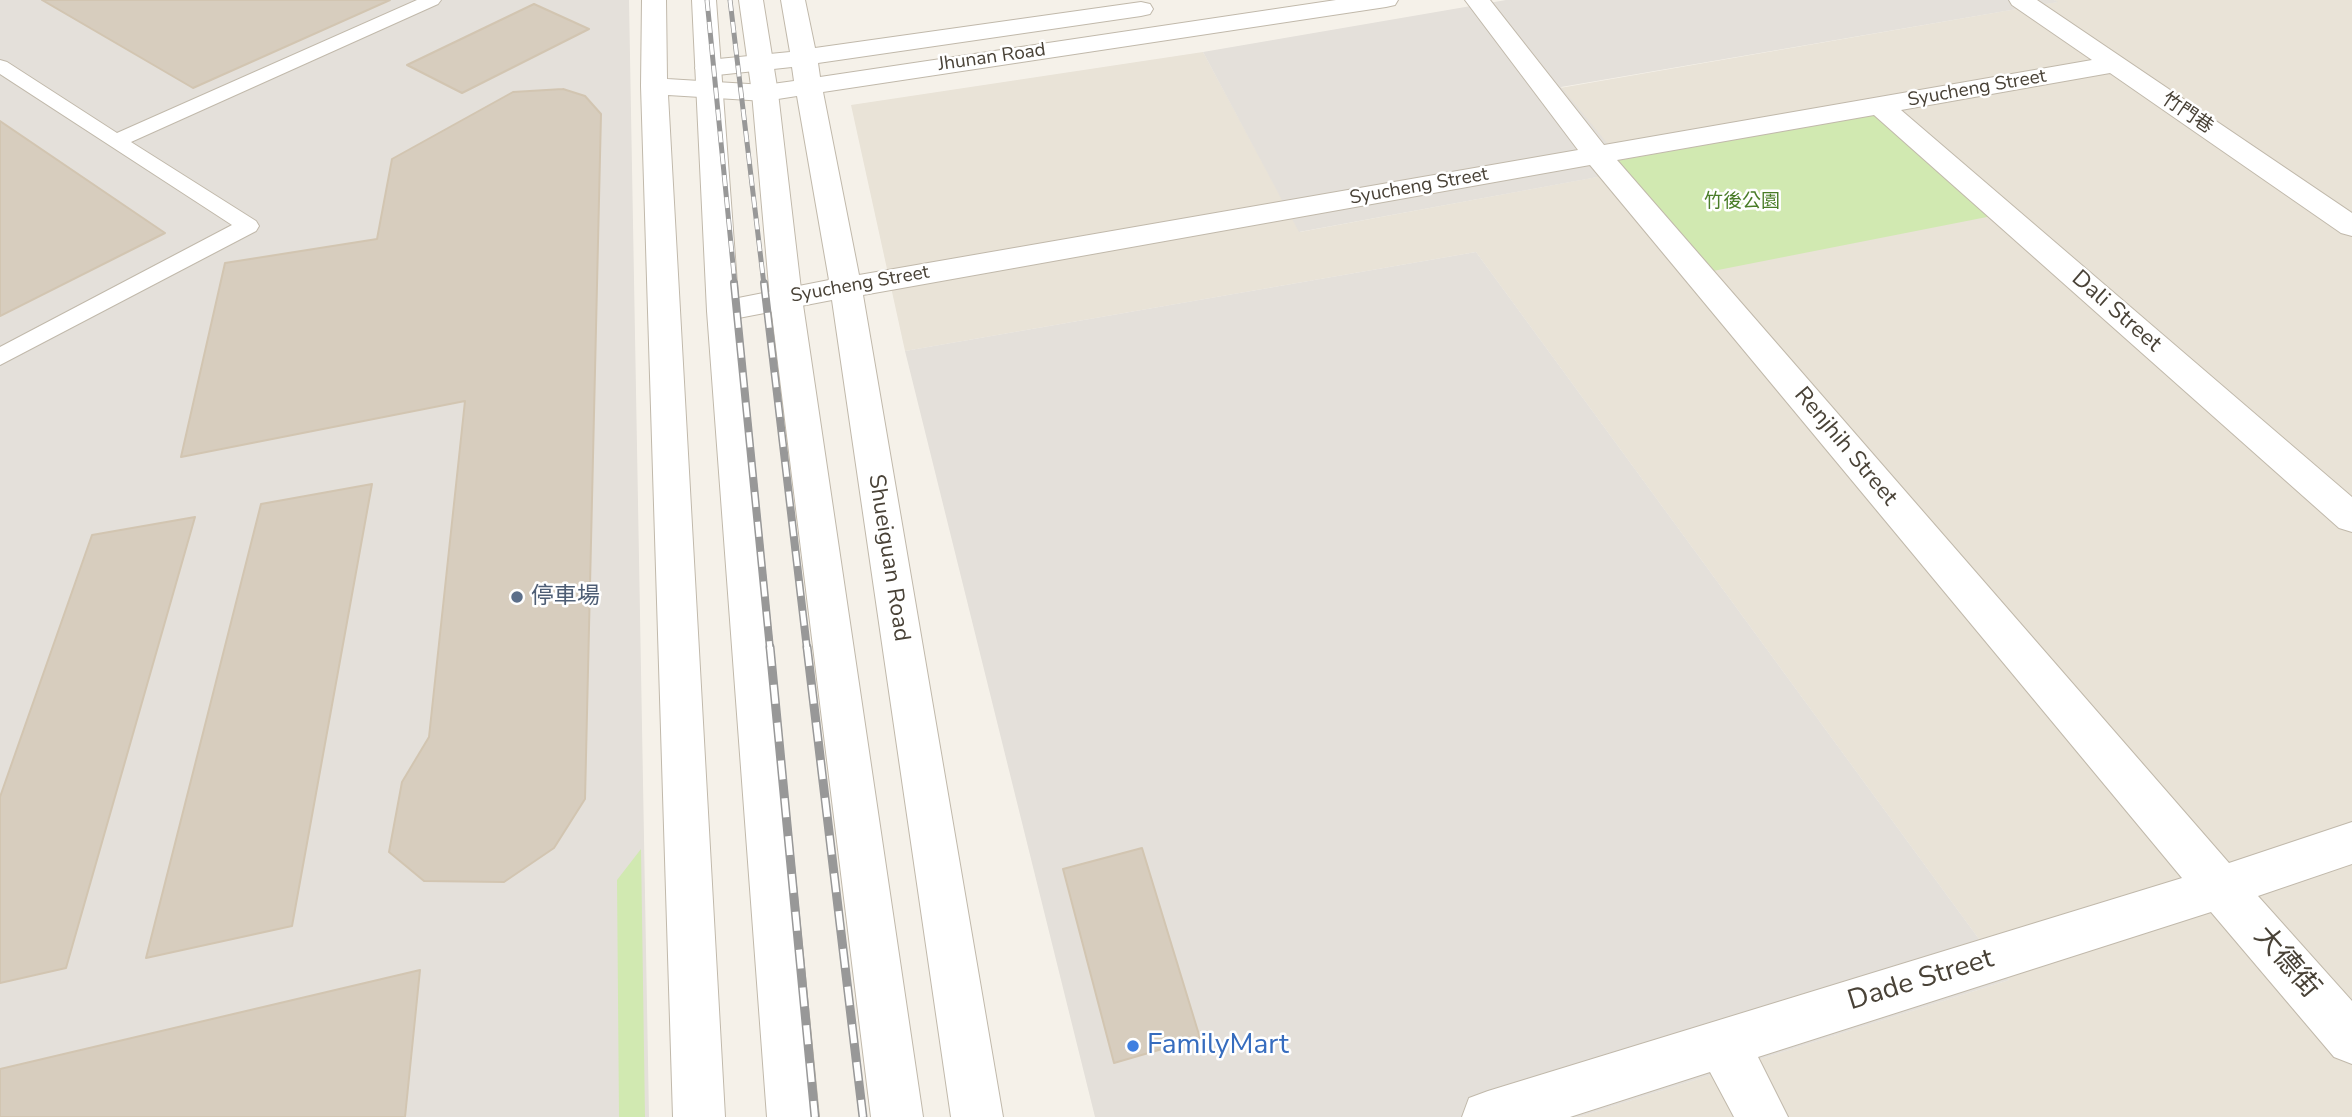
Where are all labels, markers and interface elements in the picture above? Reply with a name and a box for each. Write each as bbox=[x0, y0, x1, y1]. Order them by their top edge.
street label: Jhunan Road bbox=[937, 39, 1047, 77]
street label: Syucheng Street bbox=[1906, 66, 2048, 112]
street label: 竹門巷 bbox=[2157, 89, 2217, 139]
street label: Syucheng Street bbox=[1348, 164, 1490, 210]
park label: 竹後公園 bbox=[1704, 191, 1780, 213]
street label: Syucheng Street bbox=[789, 262, 931, 308]
street label: Dali Street bbox=[2065, 265, 2167, 359]
street label: Renjhih Street bbox=[1788, 382, 1902, 512]
street label: Shueiguan Road bbox=[861, 473, 915, 643]
place label: 停車場 bbox=[531, 583, 600, 611]
marker: 停車場 bbox=[509, 589, 525, 605]
street label: 大德街 bbox=[2246, 920, 2326, 1006]
street label: Dade Street bbox=[1844, 943, 1998, 1019]
place label: FamilyMart bbox=[1147, 1029, 1289, 1063]
marker: FamilyMart bbox=[1125, 1038, 1141, 1054]

